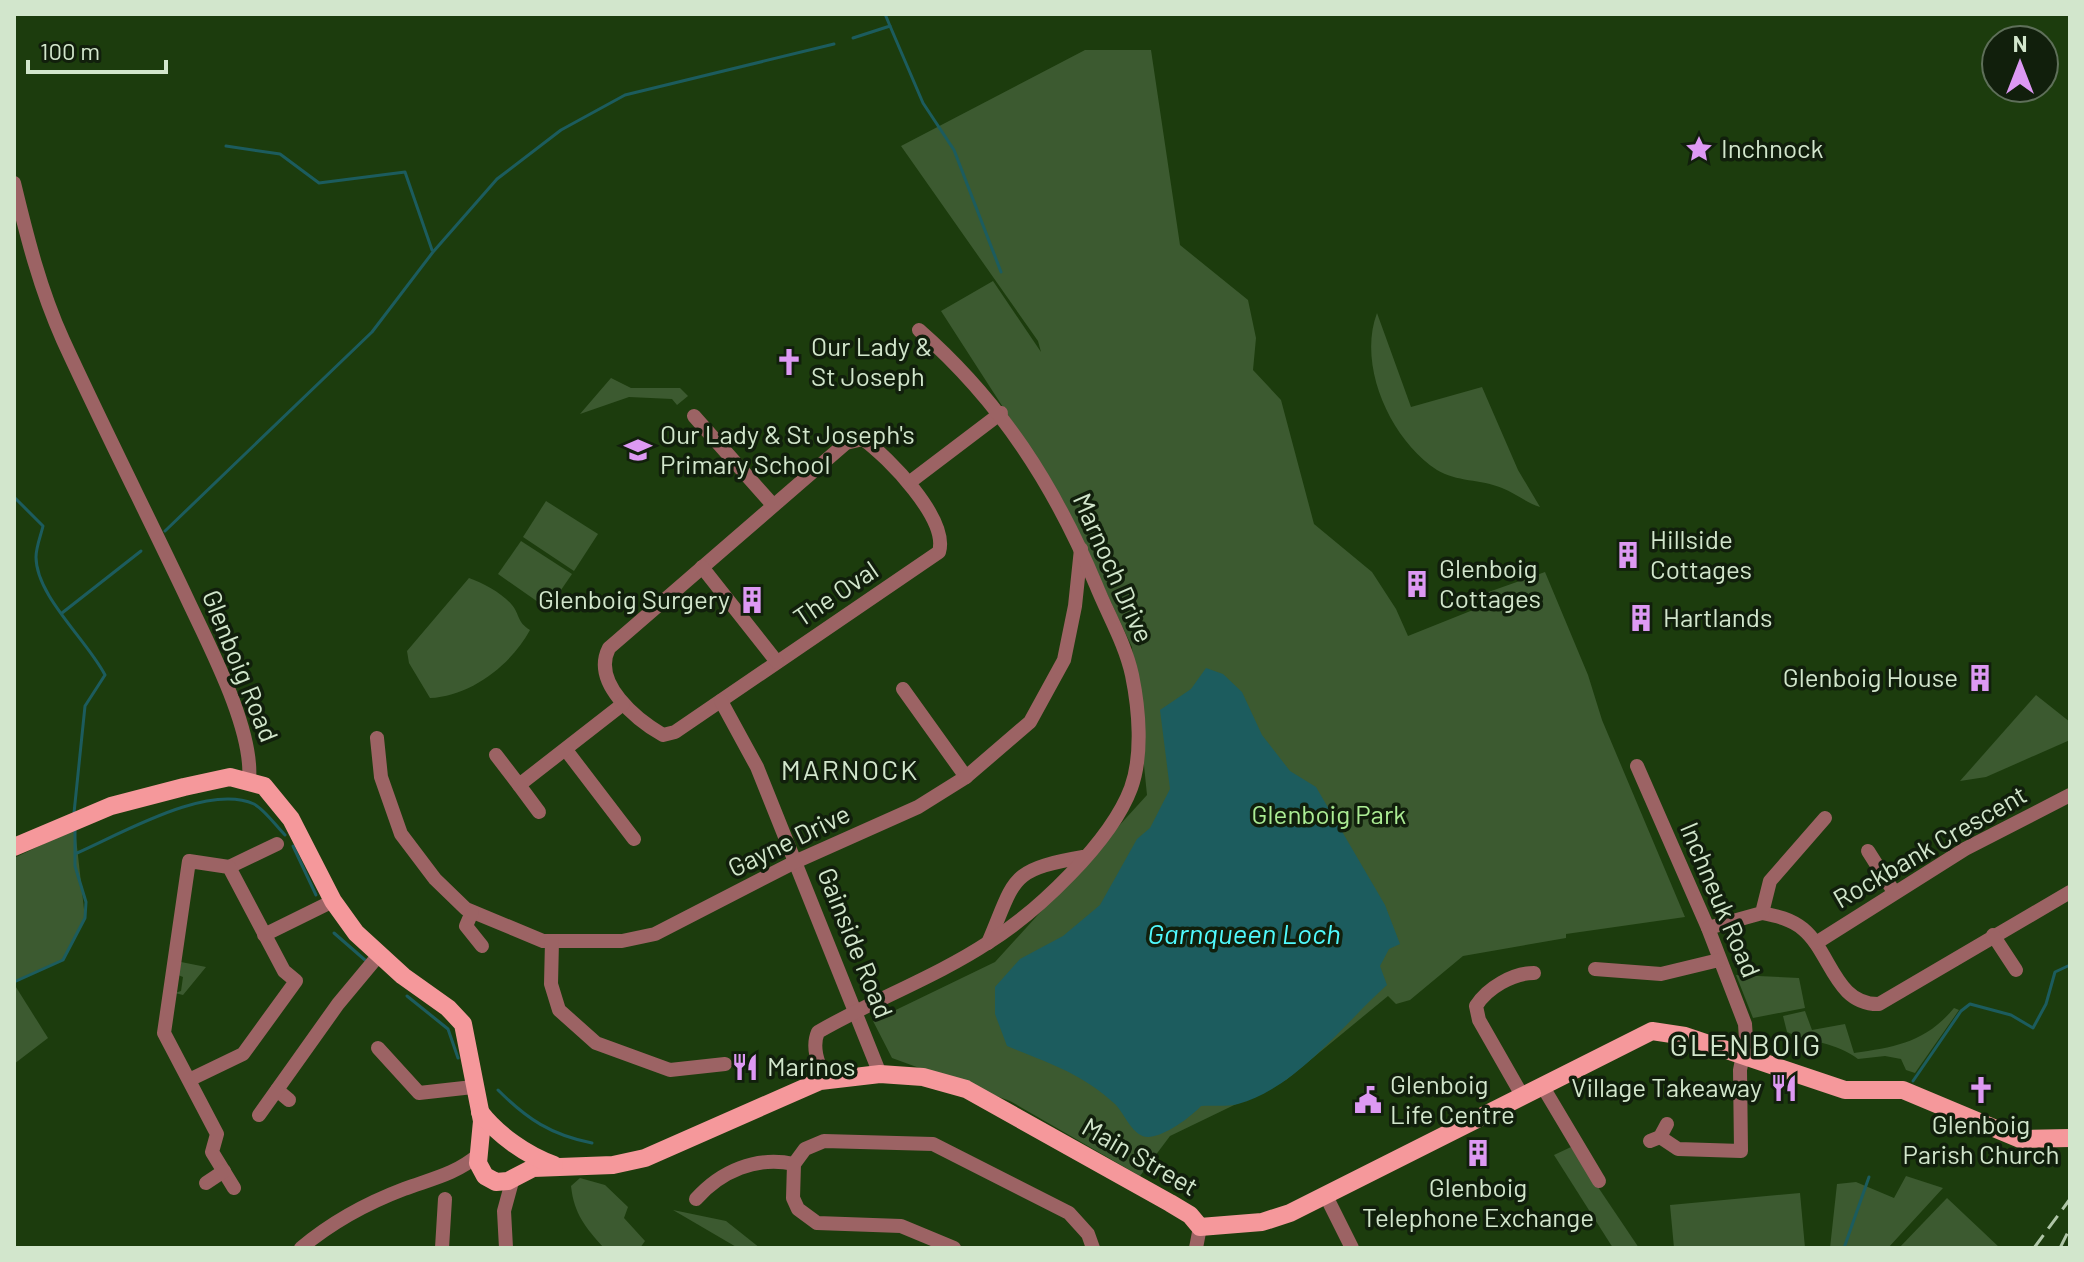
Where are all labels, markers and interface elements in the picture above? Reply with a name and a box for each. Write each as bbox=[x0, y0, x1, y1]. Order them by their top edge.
scale bar bbox=[28, 24, 166, 74]
north arrow bbox=[1980, 24, 2060, 104]
text: N bbox=[2013, 30, 2027, 56]
text: 100 m bbox=[40, 36, 100, 65]
place label: Inchnock bbox=[1721, 132, 1824, 163]
place icon: Inchnock bbox=[1684, 134, 1714, 164]
place label: Our Lady & St Joseph bbox=[811, 330, 932, 391]
church icon: Our Lady & St Joseph bbox=[774, 347, 804, 377]
place label: Our Lady & St Joseph's Primary School bbox=[660, 418, 915, 479]
school or university icon: Our Lady & St Joseph's Primary School bbox=[623, 435, 653, 465]
street label: Marnoch Drive bbox=[1068, 488, 1161, 647]
place label: Hillside Cottages bbox=[1650, 523, 1752, 584]
building icon: Hillside Cottages bbox=[1613, 540, 1643, 570]
place label: Glenboig Cottages bbox=[1439, 552, 1541, 613]
street label: The Oval bbox=[787, 553, 883, 632]
building icon: Glenboig Cottages bbox=[1402, 569, 1432, 599]
place label: Glenboig Surgery bbox=[538, 583, 730, 614]
street label: Glenboig Road bbox=[197, 585, 286, 746]
building icon: Glenboig Surgery bbox=[737, 585, 767, 615]
place label: Hartlands bbox=[1663, 601, 1772, 632]
building icon: Hartlands bbox=[1626, 603, 1656, 633]
place label: Glenboig House bbox=[1783, 661, 1958, 692]
building icon: Glenboig House bbox=[1965, 663, 1995, 693]
district label: MARNOCK bbox=[781, 752, 919, 786]
street label: Rockbank Crescent bbox=[1827, 778, 2032, 914]
street label: Gayne Drive bbox=[722, 797, 854, 882]
park label: Glenboig Park bbox=[1252, 798, 1406, 829]
street label: Inchneuk Road bbox=[1675, 817, 1768, 982]
street label: Gainside Road bbox=[812, 863, 901, 1022]
water label: Garnqueen Loch bbox=[1147, 916, 1341, 950]
district label: GLENBOIG bbox=[1669, 1026, 1823, 1062]
place label: Marinos bbox=[767, 1050, 855, 1081]
restaurant icon: Marinos bbox=[730, 1052, 760, 1082]
place label: Glenboig Life Centre bbox=[1390, 1068, 1515, 1129]
place label: Village Takeaway bbox=[1571, 1071, 1762, 1102]
restaurant icon: Village Takeaway bbox=[1769, 1073, 1799, 1103]
church icon: Glenboig Parish Church bbox=[1966, 1075, 1996, 1105]
public building icon: Glenboig Life Centre bbox=[1353, 1085, 1383, 1115]
place label: Glenboig Parish Church bbox=[1902, 1108, 2060, 1169]
street label: Main Street bbox=[1077, 1110, 1204, 1201]
building icon: Glenboig Telephone Exchange bbox=[1463, 1138, 1493, 1168]
place label: Glenboig Telephone Exchange bbox=[1362, 1171, 1594, 1232]

